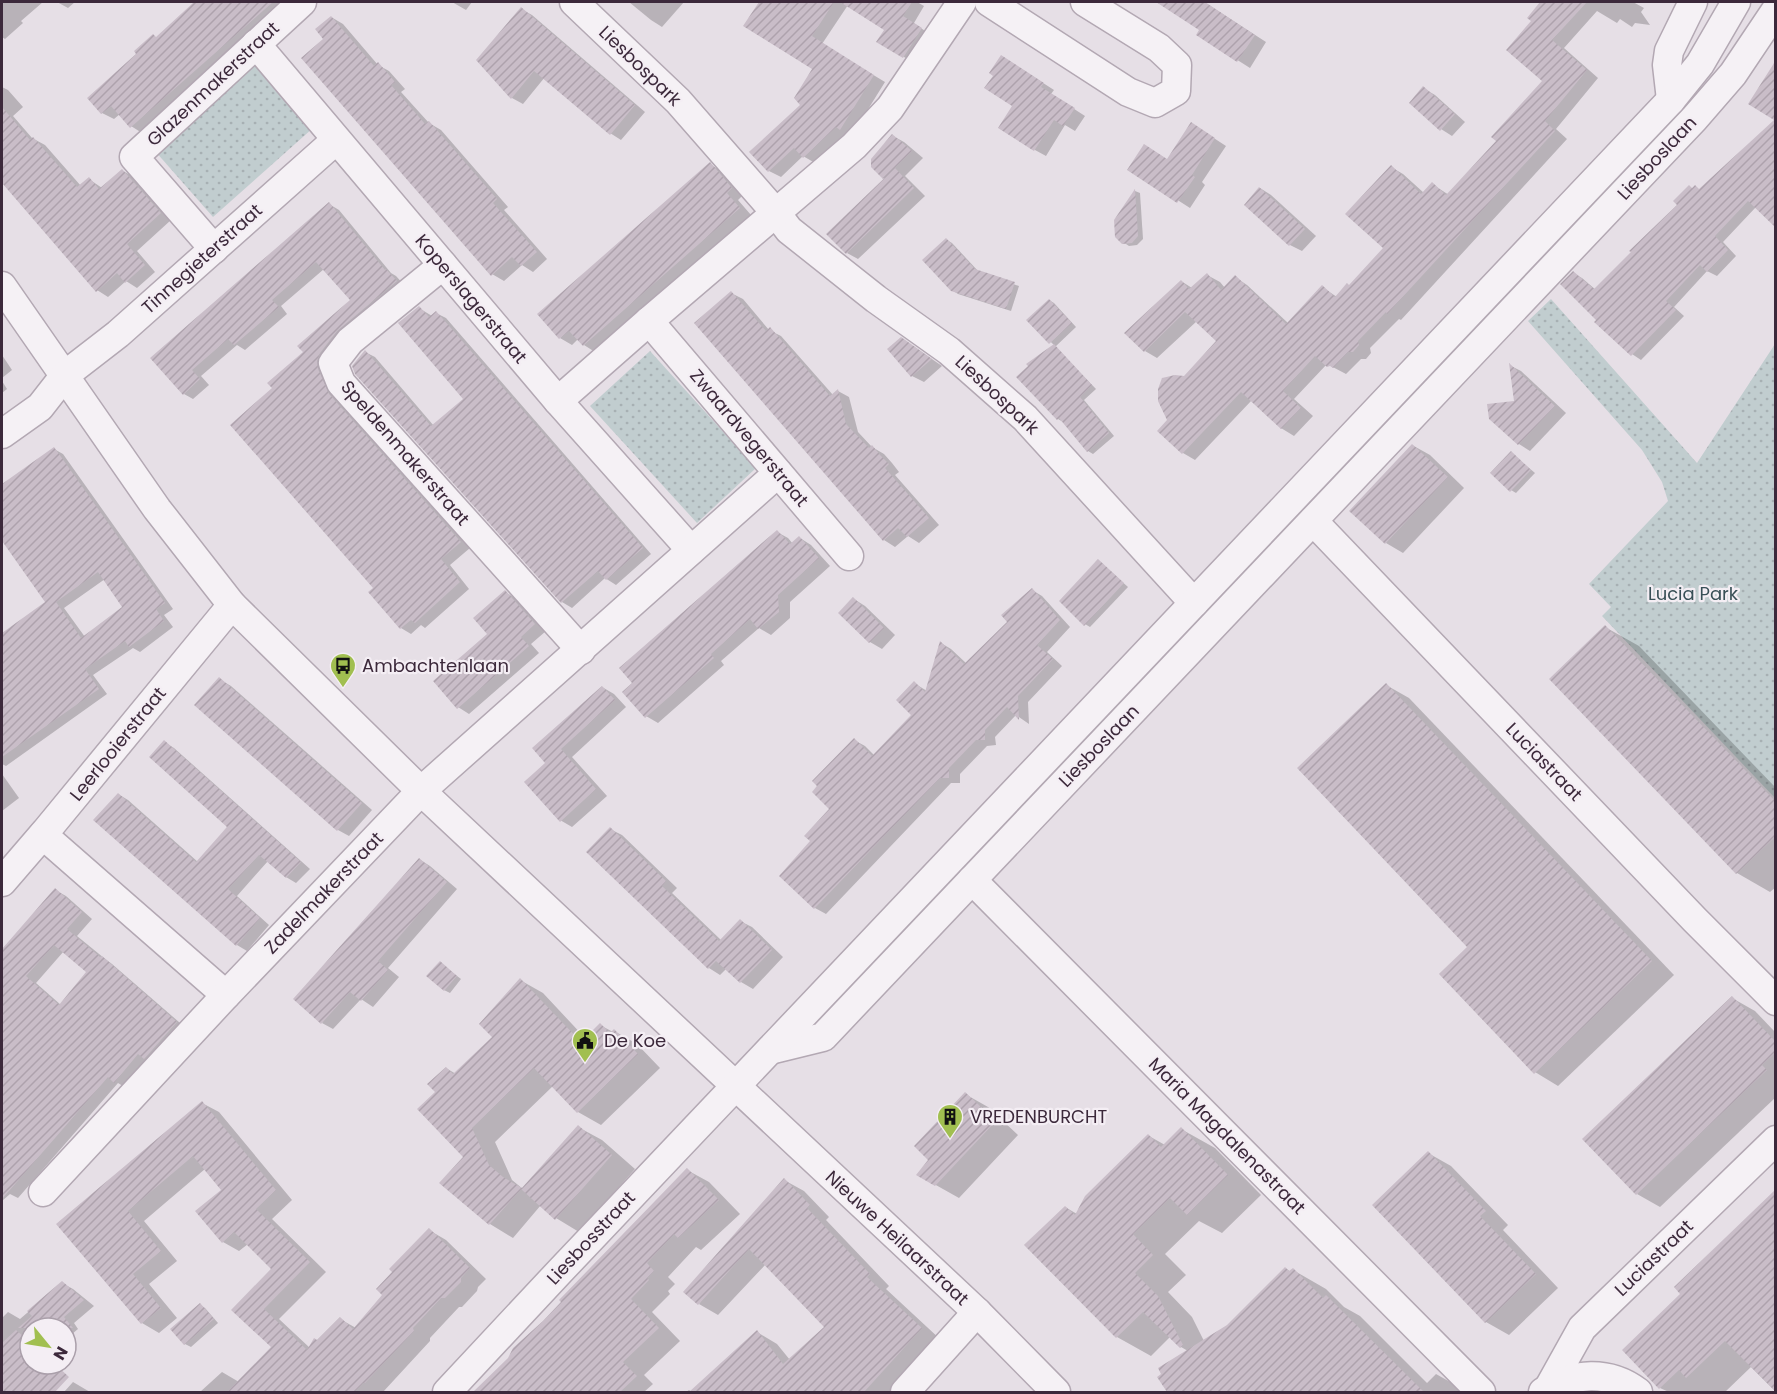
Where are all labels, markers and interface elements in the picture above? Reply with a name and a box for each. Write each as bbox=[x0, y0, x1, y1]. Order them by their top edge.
street label: Glazenmakerstraat bbox=[141, 16, 284, 152]
street label: Liesbospark bbox=[593, 20, 688, 112]
street label: Liesboslaan bbox=[1611, 110, 1702, 205]
street label: Tinnegieterstraat bbox=[136, 198, 267, 319]
street label: Koperslagerstraat bbox=[410, 229, 533, 369]
street label: Liesbospark bbox=[950, 349, 1045, 440]
street label: Zwaardvegerstraat bbox=[684, 364, 814, 512]
street label: Speldenmakerstraat bbox=[335, 375, 475, 531]
park label: Lucia Park bbox=[1648, 581, 1739, 606]
bus stop icon: Ambachtenlaan bbox=[328, 651, 358, 689]
place label: Ambachtenlaan bbox=[362, 653, 509, 678]
street label: Leerlooierstraat bbox=[64, 681, 171, 806]
street label: Liesboslaan bbox=[1053, 699, 1144, 793]
street label: Luciastraat bbox=[1501, 717, 1588, 806]
street label: Zadelmakerstraat bbox=[259, 826, 389, 959]
public building icon: De Koe bbox=[570, 1026, 600, 1064]
place label: De Koe bbox=[604, 1028, 666, 1053]
street label: Maria Magdalenastraat bbox=[1143, 1052, 1311, 1220]
building icon: VREDENBURCHT bbox=[935, 1102, 965, 1140]
place label: VREDENBURCHT bbox=[970, 1104, 1107, 1129]
street label: Nieuwe Heilaarstraat bbox=[820, 1165, 974, 1311]
street label: Liesbosstraat bbox=[541, 1185, 640, 1290]
street label: Luciastraat bbox=[1609, 1214, 1698, 1301]
north arrow bbox=[18, 1316, 78, 1376]
text: N bbox=[48, 1342, 74, 1364]

